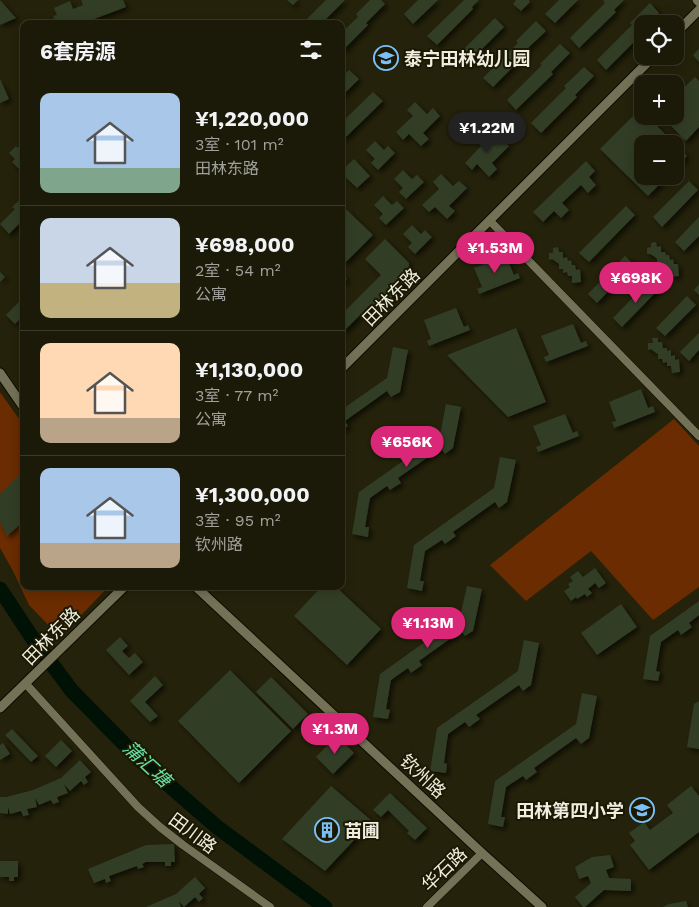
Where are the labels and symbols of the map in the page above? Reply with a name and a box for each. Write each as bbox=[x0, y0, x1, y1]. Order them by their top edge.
school or university icon: 泰宁田林幼儿园 bbox=[373, 45, 399, 71]
place label: 泰宁田林幼儿园 bbox=[404, 48, 530, 69]
pin: ¥1.22M bbox=[446, 112, 528, 154]
pin: ¥1.53M bbox=[454, 232, 536, 274]
pin: ¥698K bbox=[601, 262, 671, 304]
street label: 田林东路 bbox=[358, 264, 424, 330]
pin: ¥656K bbox=[372, 426, 442, 468]
street label: 田林东路 bbox=[18, 603, 84, 669]
pin: ¥1.13M bbox=[387, 606, 469, 649]
pin: ¥1.3M bbox=[300, 712, 370, 755]
water label: 蒲汇塘 bbox=[118, 736, 178, 794]
street label: 钦州路 bbox=[396, 750, 450, 802]
school or university icon: 田林第四小学 bbox=[629, 797, 655, 823]
place label: 田林第四小学 bbox=[516, 800, 624, 821]
street label: 田川路 bbox=[165, 808, 221, 858]
building icon: 苗圃 bbox=[314, 817, 340, 843]
place label: 苗圃 bbox=[344, 820, 380, 841]
street label: 华石路 bbox=[417, 843, 471, 895]

